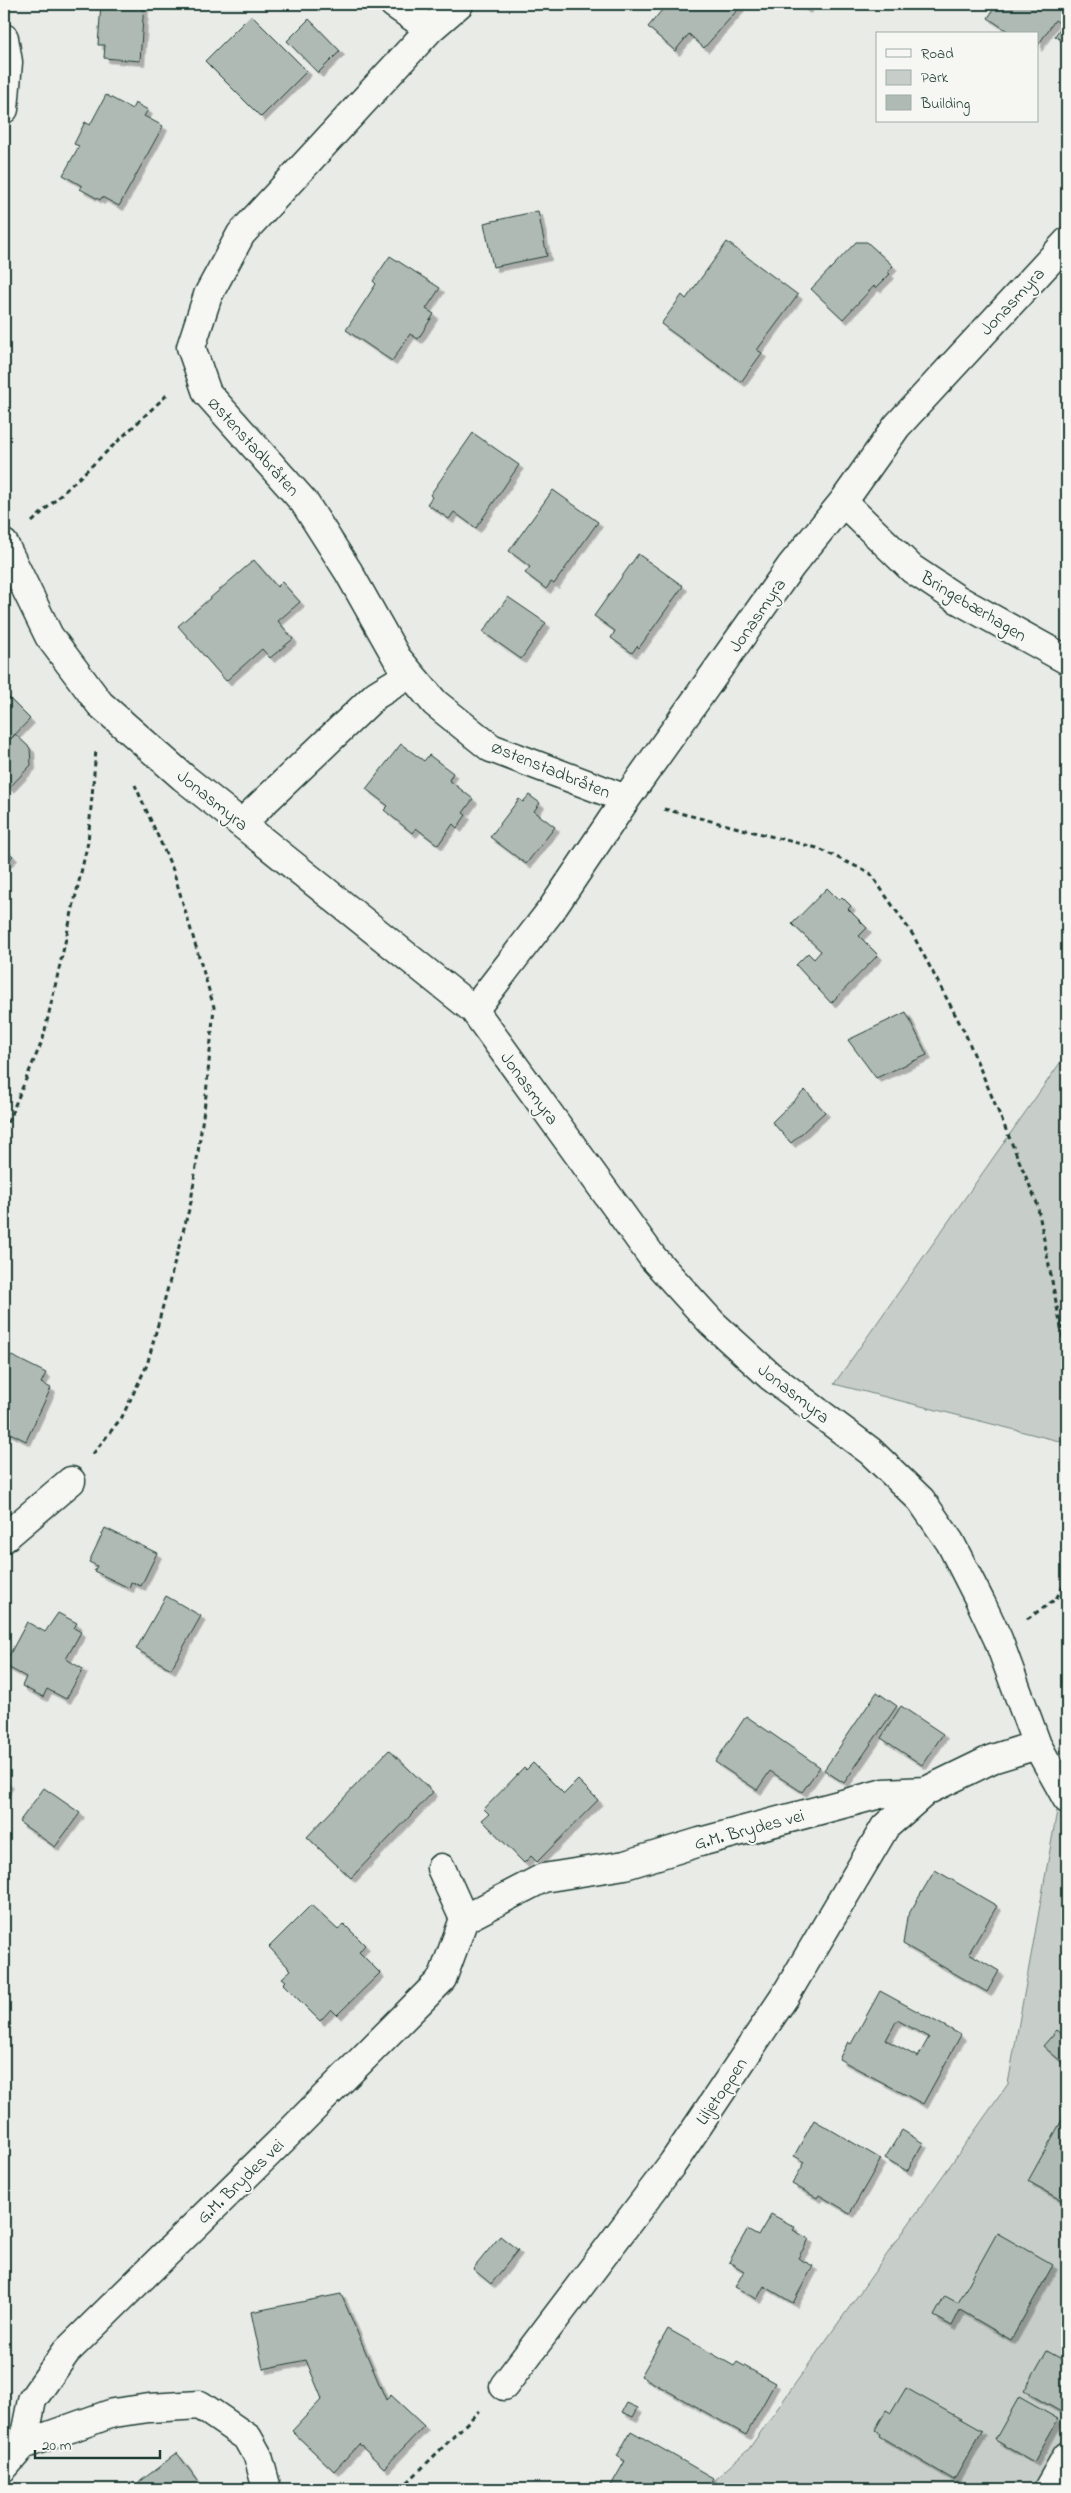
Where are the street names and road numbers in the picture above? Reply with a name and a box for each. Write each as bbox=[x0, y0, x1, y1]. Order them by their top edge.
street label: Jonasmyra bbox=[975, 262, 1052, 342]
street label: Østenstadbråten bbox=[200, 392, 305, 503]
street label: Bringebærhagen bbox=[914, 565, 1031, 651]
street label: Jonasmyra bbox=[724, 574, 794, 658]
street label: Østenstadbråten bbox=[487, 735, 614, 807]
street label: Jonasmyra bbox=[170, 765, 253, 838]
street label: Jonasmyra bbox=[493, 1047, 564, 1131]
street label: Jonasmyra bbox=[751, 1358, 834, 1431]
street label: G.M. Brydes vei bbox=[692, 1804, 807, 1858]
street label: Liljetoppen bbox=[690, 2053, 755, 2131]
street label: G.M. Brydes vei bbox=[192, 2134, 291, 2231]

